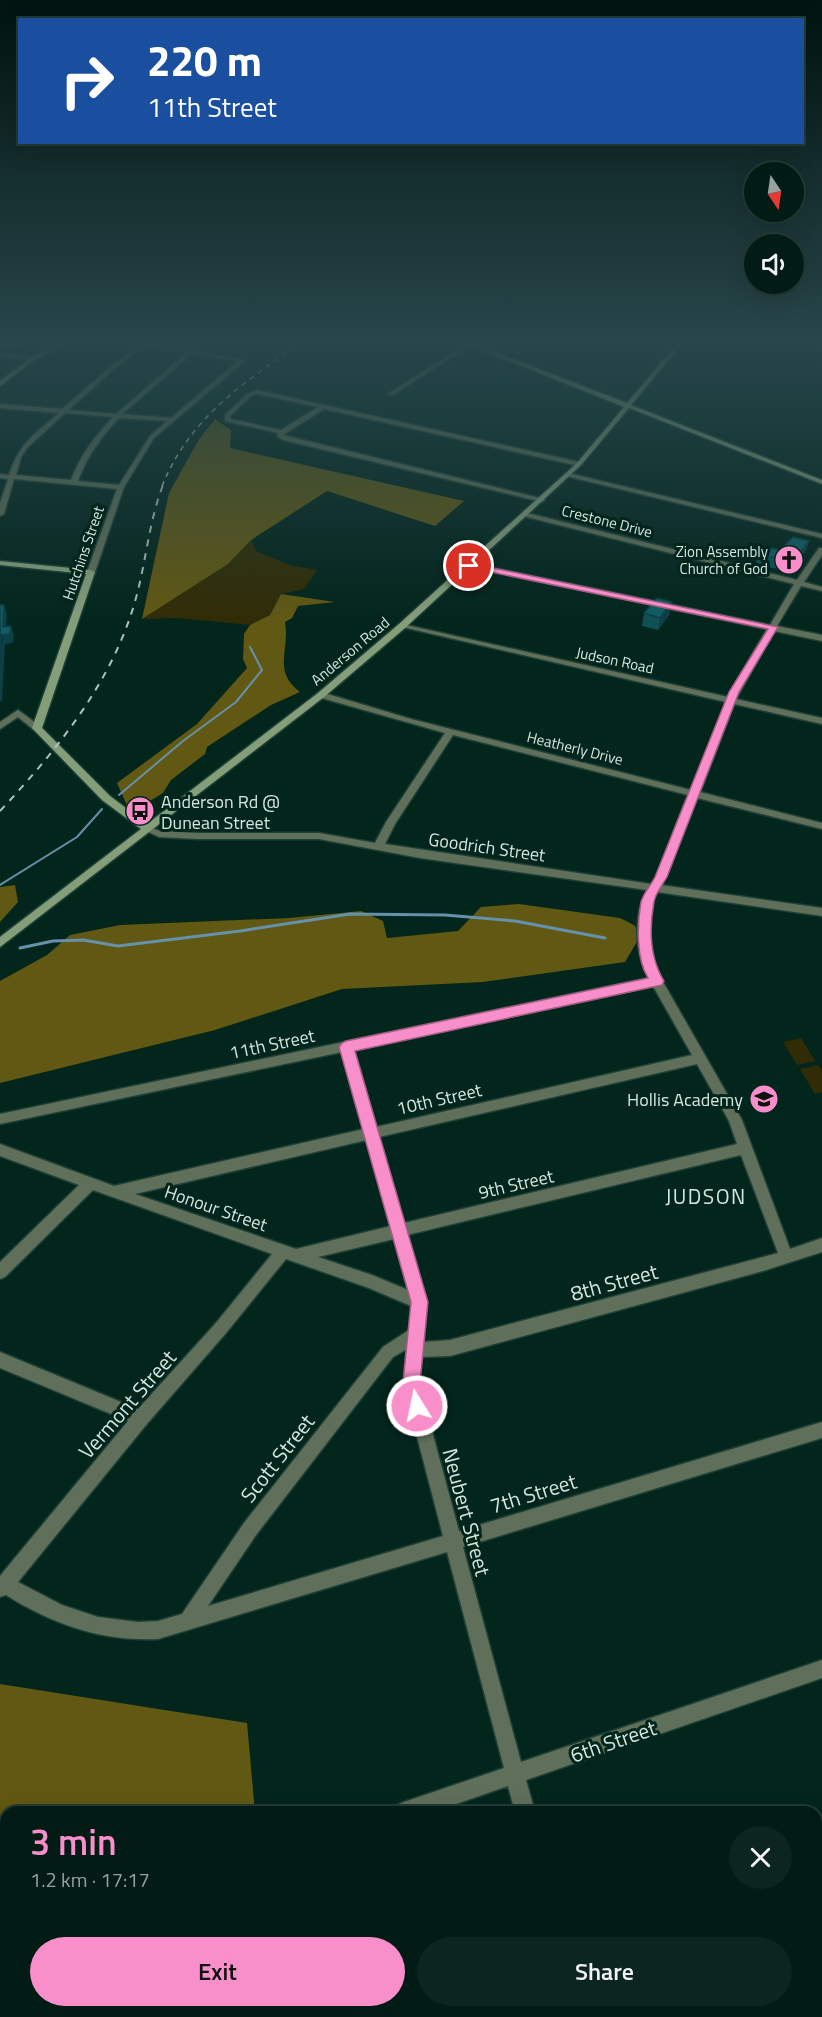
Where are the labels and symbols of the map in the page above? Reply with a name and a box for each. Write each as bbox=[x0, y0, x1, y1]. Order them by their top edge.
north arrow bbox=[744, 162, 804, 222]
street label: Crestone Drive bbox=[559, 499, 655, 543]
street label: Hutchins Street bbox=[56, 502, 110, 603]
pin bbox=[443, 540, 494, 591]
place label: Zion Assembly Church of God bbox=[676, 540, 768, 580]
church icon: Zion Assembly Church of God bbox=[773, 544, 805, 576]
street label: Anderson Road bbox=[306, 611, 394, 691]
street label: Judson Road bbox=[574, 641, 656, 679]
street label: Heatherly Drive bbox=[525, 725, 625, 771]
place label: Anderson Rd @ Dunean Street bbox=[161, 788, 280, 836]
bus stop icon: Anderson Rd @ Dunean Street bbox=[124, 795, 156, 827]
street label: Goodrich Street bbox=[427, 825, 548, 869]
street label: 11th Street bbox=[227, 1022, 318, 1066]
street label: 10th Street bbox=[394, 1076, 485, 1122]
school or university icon: Hollis Academy bbox=[748, 1083, 780, 1115]
place label: Hollis Academy bbox=[627, 1086, 743, 1113]
street label: 9th Street bbox=[476, 1162, 557, 1206]
street label: Honour Street bbox=[161, 1178, 272, 1238]
district label: JUDSON bbox=[665, 1180, 747, 1212]
street label: 8th Street bbox=[567, 1255, 662, 1309]
street label: Vermont Street bbox=[71, 1342, 184, 1466]
position arrow bbox=[385, 1374, 449, 1438]
street label: Scott Street bbox=[232, 1406, 322, 1509]
street label: Neubert Street bbox=[435, 1445, 500, 1580]
street label: 7th Street bbox=[486, 1464, 581, 1521]
street label: 6th Street bbox=[566, 1711, 661, 1771]

